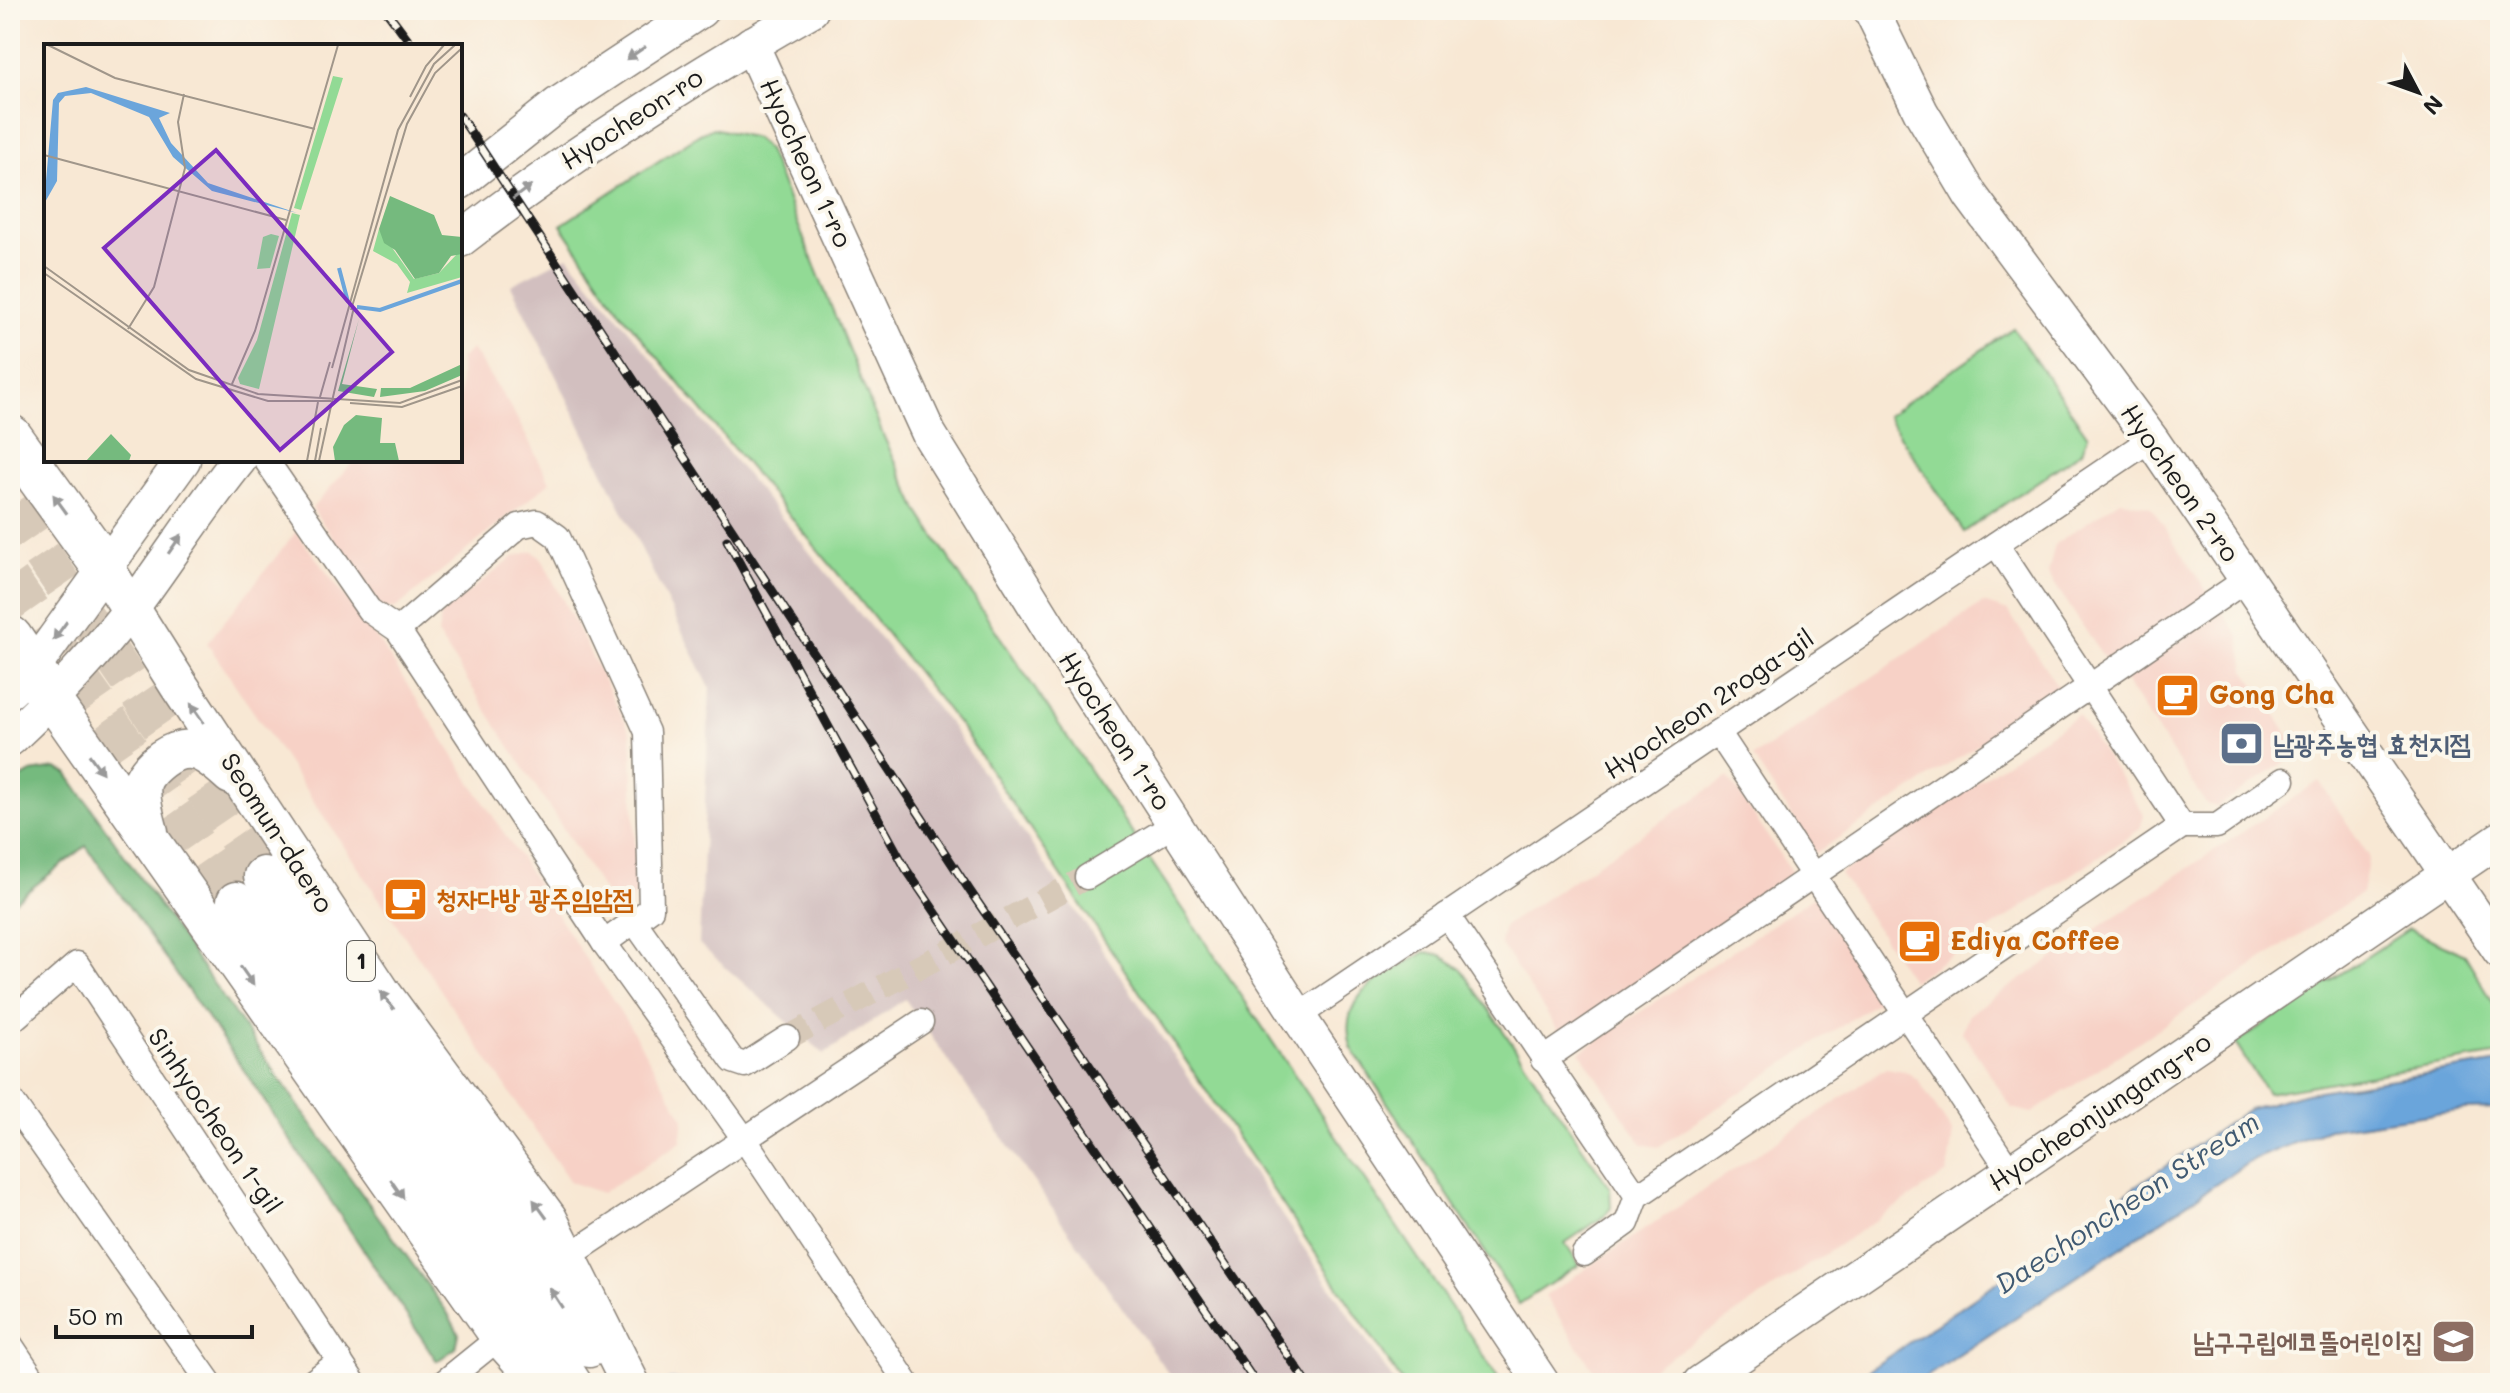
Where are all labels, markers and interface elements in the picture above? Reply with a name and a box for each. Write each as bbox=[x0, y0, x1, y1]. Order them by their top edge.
inset map bbox=[44, 44, 462, 462]
one-way arrow bbox=[625, 45, 646, 60]
north arrow bbox=[2378, 52, 2458, 132]
street label: Hyocheon-ro bbox=[554, 60, 709, 177]
street label: Hyocheon 1-ro bbox=[753, 73, 861, 253]
text: N bbox=[2417, 90, 2450, 121]
one-way arrow bbox=[512, 184, 532, 200]
street label: Hyocheon 2-ro bbox=[2114, 397, 2248, 568]
one-way arrow bbox=[53, 494, 69, 514]
one-way arrow bbox=[167, 533, 182, 554]
one-way arrow bbox=[52, 620, 68, 642]
street label: Hyocheon 2roga-gil bbox=[1597, 620, 1820, 786]
street label: Hyocheon 1-ro bbox=[1052, 645, 1180, 816]
cafe icon: Gong Cha bbox=[2154, 671, 2202, 719]
place label: Gong Cha bbox=[2209, 677, 2335, 711]
one-way arrow bbox=[190, 702, 205, 723]
bank icon: 남광주농협 효천지점 bbox=[2218, 720, 2266, 768]
place label: 남광주농협 효천지점 bbox=[2273, 726, 2471, 760]
street label: Seomun-daero bbox=[214, 746, 342, 919]
one-way arrow bbox=[88, 754, 104, 775]
cafe icon: 청자다방 광주임암점 bbox=[381, 875, 429, 923]
place label: 청자다방 광주임암점 bbox=[436, 881, 634, 915]
cafe icon: Ediya Coffee bbox=[1895, 917, 1943, 965]
place label: Ediya Coffee bbox=[1950, 923, 2120, 957]
road number: 1 bbox=[347, 941, 375, 981]
one-way arrow bbox=[239, 966, 254, 987]
one-way arrow bbox=[380, 989, 395, 1010]
street label: Sinhyocheon 1-gil bbox=[141, 1021, 291, 1220]
street label: Hyocheonjungang-ro bbox=[1982, 1024, 2217, 1198]
water label: Daechoncheon Stream bbox=[1987, 1103, 2266, 1301]
one-way arrow bbox=[389, 1178, 404, 1199]
one-way arrow bbox=[533, 1199, 549, 1220]
one-way arrow bbox=[549, 1287, 564, 1308]
scale bar bbox=[56, 1289, 252, 1339]
text: 50 m bbox=[68, 1300, 124, 1331]
school or university icon: 남구구립에코뜰어린이집 bbox=[2430, 1318, 2478, 1366]
place label: 남구구립에코뜰어린이집 bbox=[2193, 1324, 2423, 1358]

